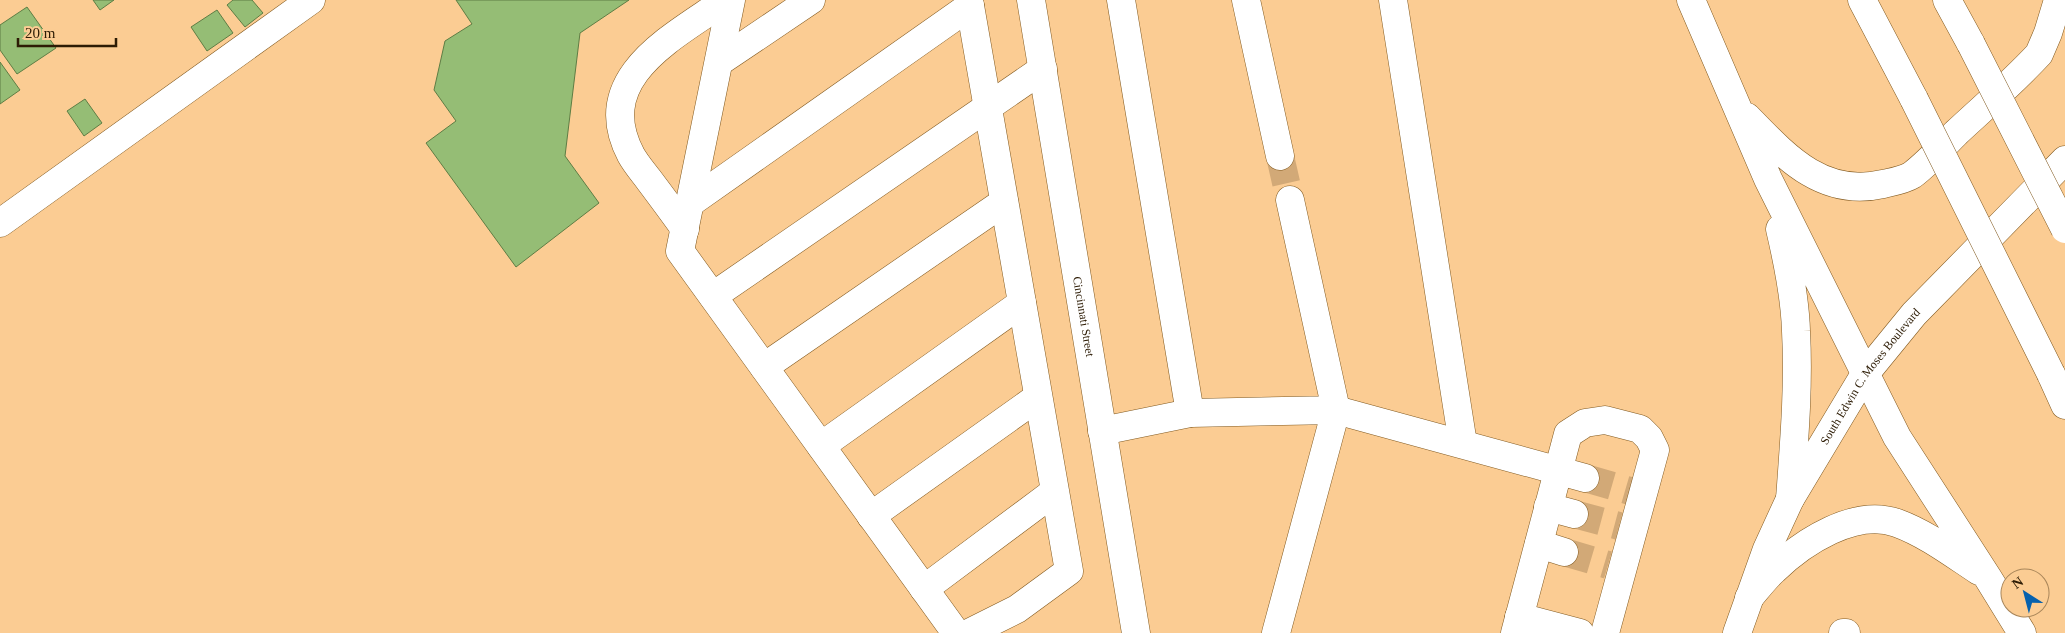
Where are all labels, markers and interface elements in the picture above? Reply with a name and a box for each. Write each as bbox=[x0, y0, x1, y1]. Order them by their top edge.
scale bar bbox=[18, 15, 115, 47]
text: 20 m bbox=[25, 25, 56, 41]
street label: Cincinnati Street bbox=[1070, 276, 1097, 358]
street label: South Edwin C. Moses Boulevard bbox=[1817, 305, 1923, 447]
north arrow bbox=[2000, 568, 2050, 618]
text: N bbox=[2009, 574, 2026, 592]

